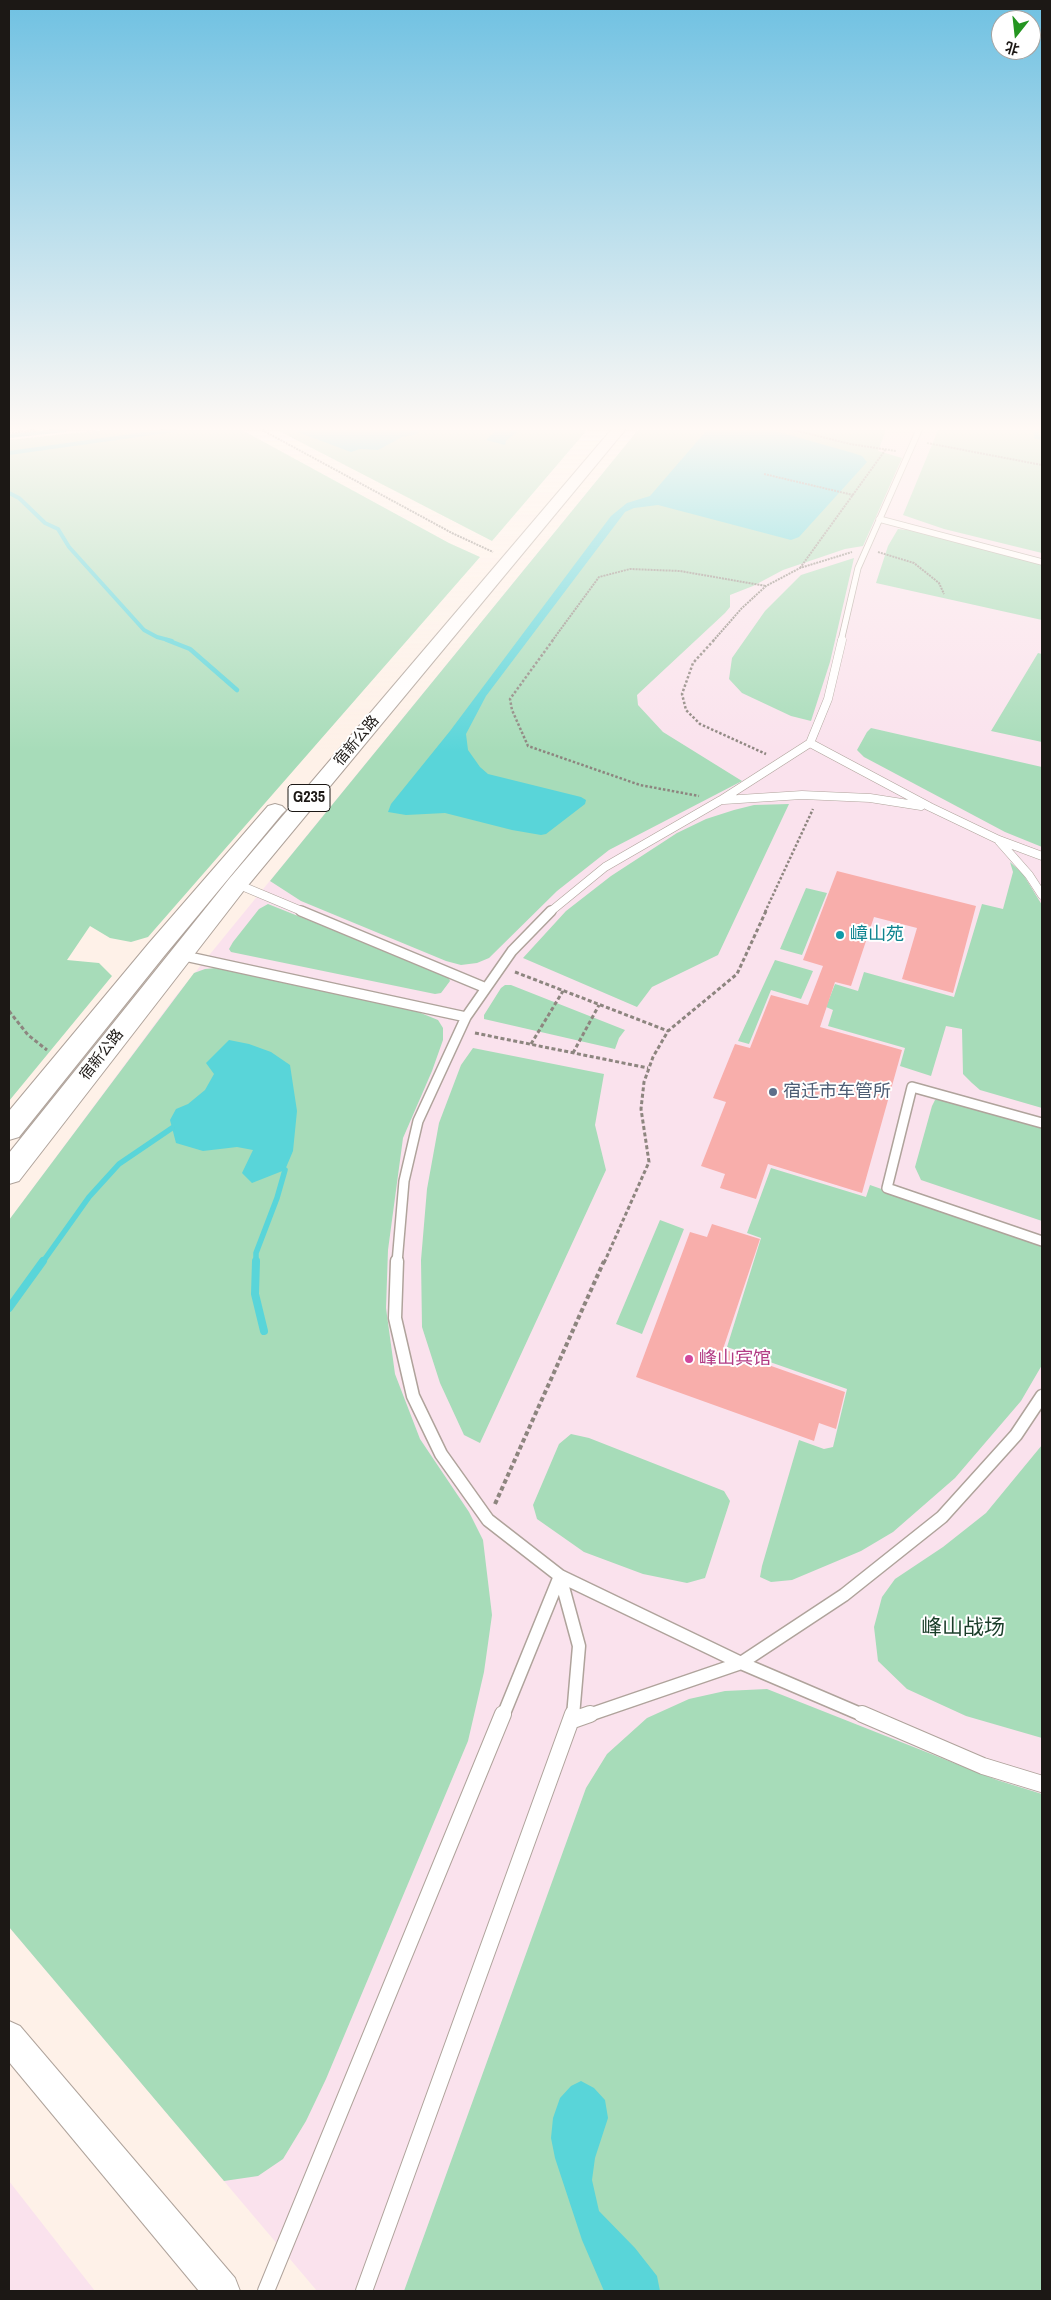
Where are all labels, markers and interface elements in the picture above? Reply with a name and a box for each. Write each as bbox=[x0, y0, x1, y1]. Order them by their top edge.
north arrow bbox=[991, 10, 1041, 60]
text: 北 bbox=[1003, 38, 1021, 59]
street label: 宿新公路 bbox=[331, 712, 383, 770]
road number: G235 bbox=[288, 784, 330, 811]
place label: 嶂山苑 bbox=[850, 924, 904, 946]
marker: 嶂山苑 bbox=[834, 929, 846, 941]
street label: 宿新公路 bbox=[76, 1026, 128, 1084]
place label: 宿迁市车管所 bbox=[783, 1081, 891, 1103]
marker: 宿迁市车管所 bbox=[767, 1086, 779, 1098]
place label: 峰山宾馆 bbox=[699, 1348, 771, 1370]
marker: 峰山宾馆 bbox=[683, 1353, 695, 1365]
park label: 峰山战场 bbox=[921, 1615, 1005, 1641]

